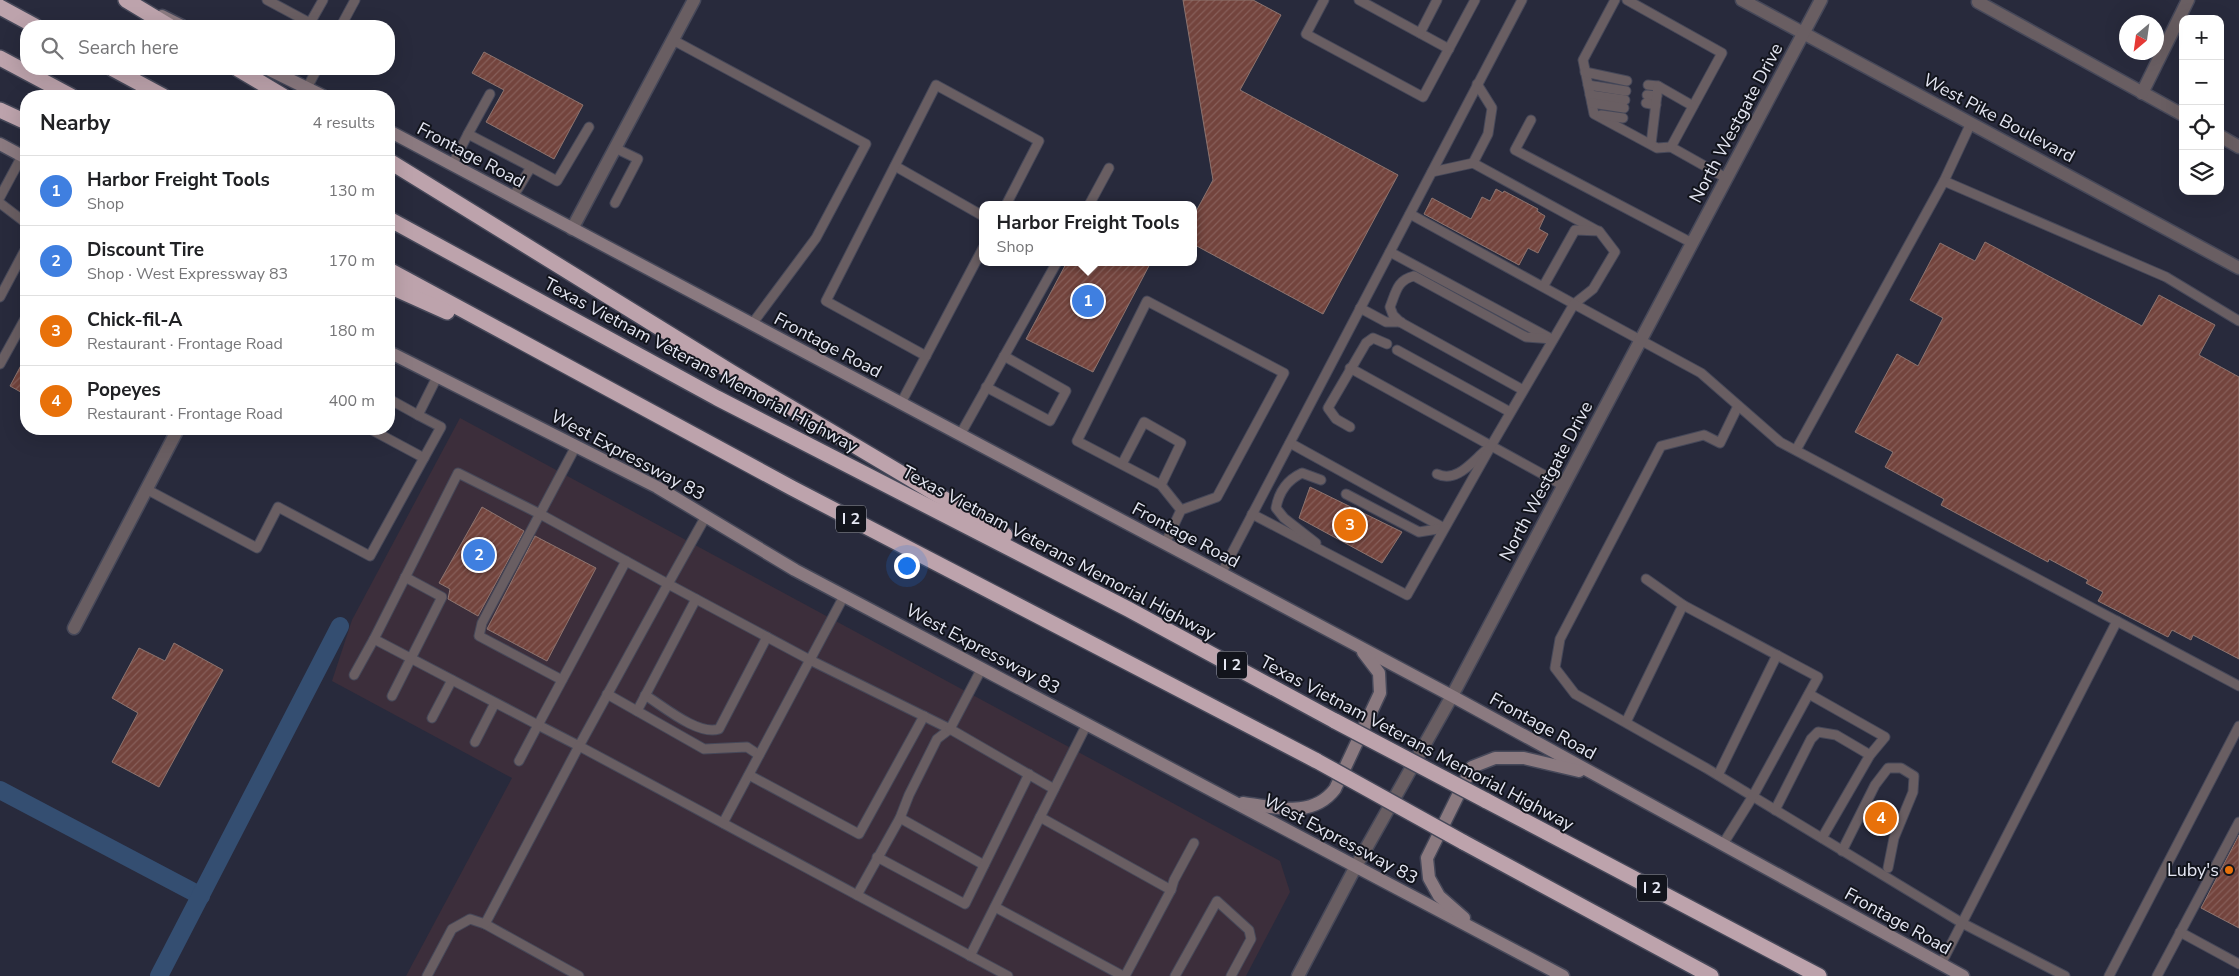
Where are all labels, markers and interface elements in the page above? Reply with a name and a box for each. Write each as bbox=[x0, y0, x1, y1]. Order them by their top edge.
north arrow bbox=[2119, 15, 2164, 60]
map controls bbox=[2179, 15, 2224, 195]
button: + bbox=[2179, 15, 2224, 60]
search box bbox=[20, 20, 395, 75]
icon: search bbox=[38, 34, 66, 62]
text: Search here bbox=[78, 35, 179, 61]
street label: North Westgate Drive bbox=[1684, 39, 1788, 207]
button: − bbox=[2179, 60, 2224, 105]
street label: West Pike Boulevard bbox=[1919, 68, 2079, 168]
button: locate bbox=[2179, 105, 2224, 150]
text: Nearby bbox=[40, 109, 110, 137]
text: 4 results bbox=[313, 112, 375, 134]
street label: Frontage Road bbox=[413, 117, 529, 193]
button: layers bbox=[2179, 150, 2224, 195]
text: Harbor Freight Tools bbox=[87, 167, 270, 193]
text: 1 bbox=[51, 180, 61, 202]
text: 130 m bbox=[328, 180, 375, 202]
text: Shop bbox=[87, 193, 124, 215]
popup bbox=[979, 201, 1197, 266]
text: Harbor Freight Tools bbox=[997, 210, 1179, 236]
text: Shop bbox=[997, 236, 1034, 258]
text: Discount Tire bbox=[87, 237, 204, 263]
text: 2 bbox=[51, 250, 61, 272]
text: 170 m bbox=[328, 250, 375, 272]
text: Shop · West Expressway 83 bbox=[87, 263, 288, 285]
street label: Texas Vietnam Veterans Memorial Highway bbox=[540, 272, 863, 459]
pin: 1 bbox=[1072, 282, 1104, 320]
text: Chick-fil-A bbox=[87, 307, 182, 333]
street label: Frontage Road bbox=[770, 307, 886, 383]
text: 3 bbox=[51, 320, 61, 342]
text: 180 m bbox=[328, 320, 375, 342]
text: Restaurant · Frontage Road bbox=[87, 333, 283, 355]
text: Popeyes bbox=[87, 377, 161, 403]
text: 4 bbox=[51, 390, 61, 412]
text: 400 m bbox=[328, 390, 375, 412]
street label: North Westgate Drive bbox=[1494, 397, 1598, 565]
text: Restaurant · Frontage Road bbox=[87, 403, 283, 425]
street label: West Expressway 83 bbox=[547, 404, 709, 506]
street label: Texas Vietnam Veterans Memorial Highway bbox=[898, 460, 1221, 647]
street label: Frontage Road bbox=[1128, 497, 1244, 573]
road number: I 2 bbox=[836, 506, 866, 532]
pin: 3 bbox=[1334, 506, 1366, 544]
pin: 2 bbox=[463, 536, 495, 574]
your location bbox=[894, 553, 920, 579]
street label: West Expressway 83 bbox=[902, 598, 1064, 700]
street label: Texas Vietnam Veterans Memorial Highway bbox=[1256, 650, 1579, 837]
road number: I 2 bbox=[1217, 652, 1247, 678]
street label: Frontage Road bbox=[1485, 687, 1601, 765]
street label: West Expressway 83 bbox=[1260, 788, 1422, 890]
pin: 4 bbox=[1865, 799, 1897, 837]
place label: Luby's bbox=[2167, 858, 2219, 882]
marker: Luby's bbox=[2223, 864, 2235, 876]
road number: I 2 bbox=[1637, 874, 1667, 901]
street label: Frontage Road bbox=[1840, 882, 1956, 960]

